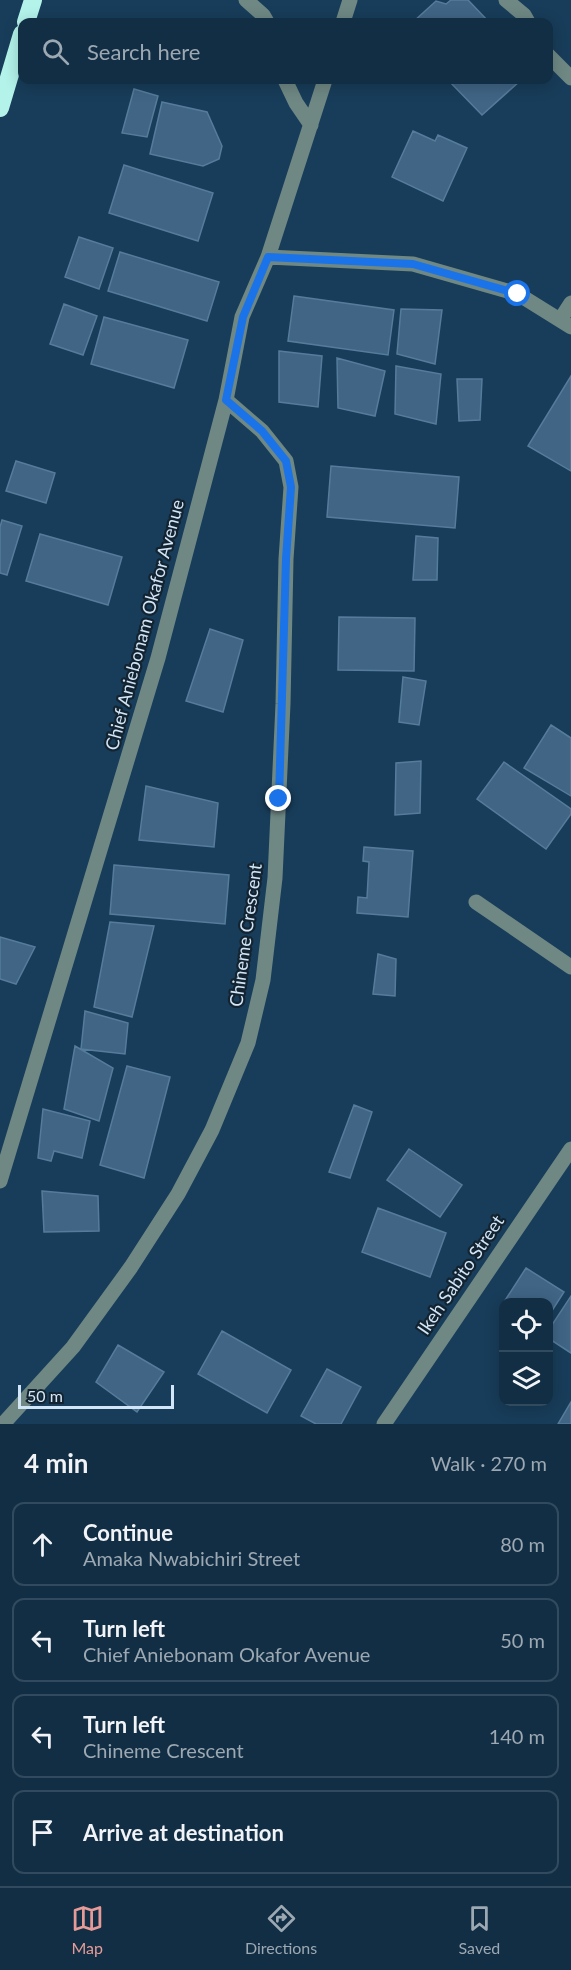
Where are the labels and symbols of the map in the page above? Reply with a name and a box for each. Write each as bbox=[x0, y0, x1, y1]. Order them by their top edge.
route start bbox=[504, 280, 530, 306]
street label: Chief Aniebonam Okafor Avenue bbox=[100, 497, 188, 753]
route end bbox=[265, 785, 291, 811]
street label: Chineme Crescent bbox=[224, 861, 266, 1008]
street label: Ikeh Sabito Street bbox=[412, 1210, 509, 1338]
scale bar bbox=[18, 1382, 174, 1410]

